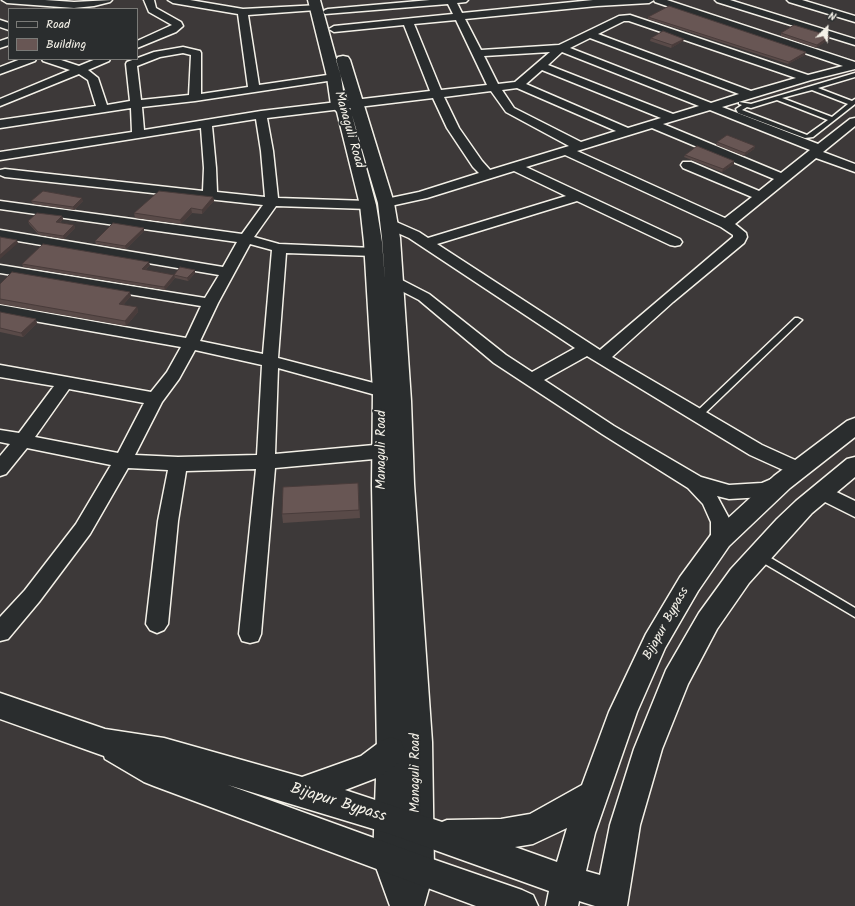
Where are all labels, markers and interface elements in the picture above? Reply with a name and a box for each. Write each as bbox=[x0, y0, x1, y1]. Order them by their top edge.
text: N bbox=[825, 7, 839, 27]
legend bbox=[8, 8, 138, 60]
north arrow bbox=[807, 8, 847, 48]
text: Road bbox=[46, 15, 70, 34]
text: Building bbox=[46, 35, 86, 54]
street label: Managuli Road bbox=[330, 90, 366, 170]
street label: Managuli Road bbox=[375, 410, 391, 490]
street label: Bijapur Bypass bbox=[641, 585, 693, 663]
street label: Managuli Road bbox=[409, 733, 425, 813]
street label: Bijapur Bypass bbox=[288, 780, 388, 828]

